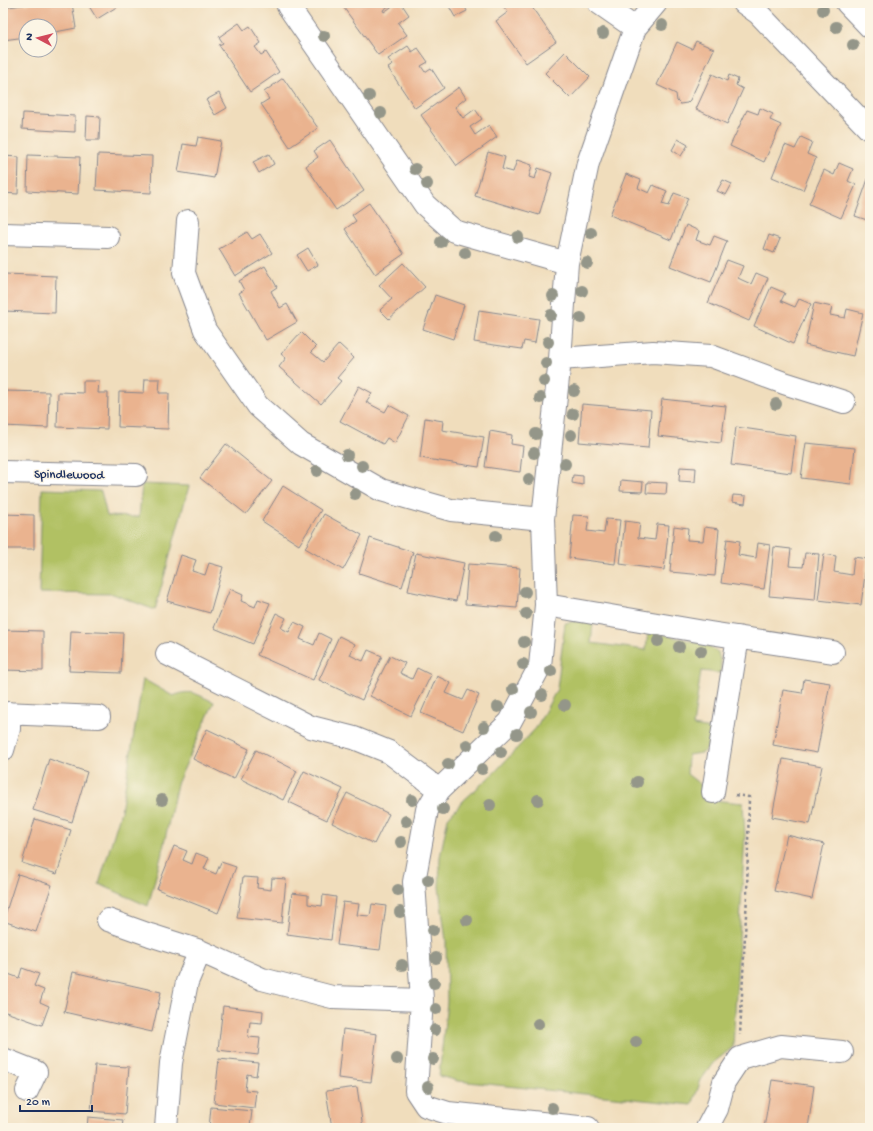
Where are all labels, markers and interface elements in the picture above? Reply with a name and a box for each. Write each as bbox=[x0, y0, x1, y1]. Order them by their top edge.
north arrow bbox=[18, 18, 58, 58]
text: N bbox=[24, 33, 36, 41]
street label: Spindlewood bbox=[34, 467, 105, 484]
scale bar bbox=[20, 1087, 92, 1113]
text: 20 m bbox=[26, 1096, 51, 1110]

